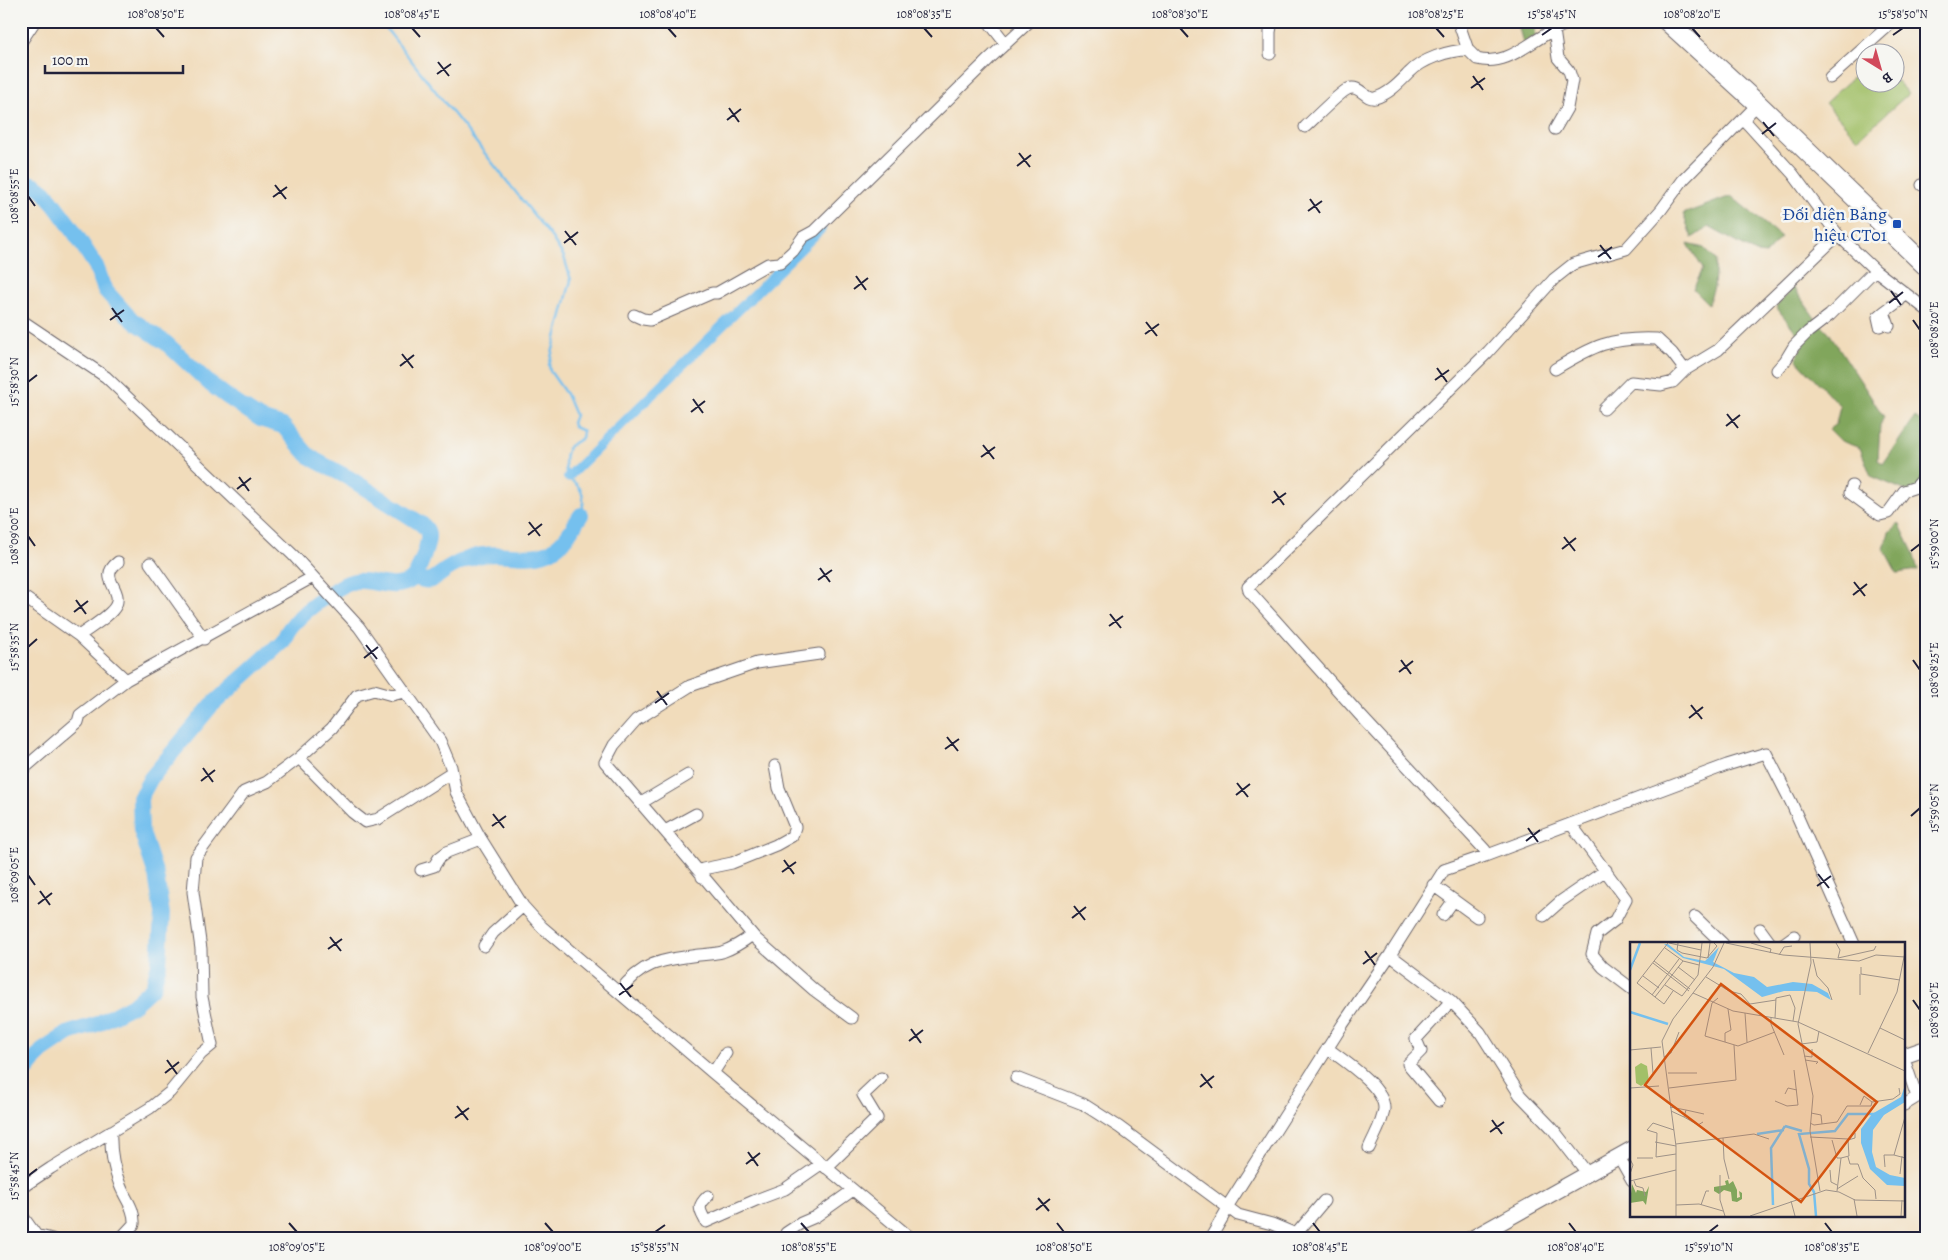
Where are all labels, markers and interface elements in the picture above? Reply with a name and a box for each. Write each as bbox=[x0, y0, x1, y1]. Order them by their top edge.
text: 108°08'50"E bbox=[128, 6, 184, 22]
text: 108°08'45"E bbox=[384, 6, 440, 22]
text: 108°08'40"E bbox=[640, 6, 696, 22]
text: 108°08'35"E bbox=[896, 6, 952, 22]
text: 108°08'30"E bbox=[1152, 6, 1208, 22]
text: 108°08'25"E bbox=[1408, 6, 1464, 22]
text: 15°58'45"N bbox=[1528, 6, 1577, 22]
text: 108°08'20"E bbox=[1663, 6, 1721, 22]
text: 15°58'50"N bbox=[1878, 6, 1928, 22]
scale bar bbox=[45, 42, 182, 74]
north arrow bbox=[1856, 42, 1906, 92]
text: 100 m bbox=[52, 50, 89, 70]
text: B bbox=[1878, 68, 1897, 88]
text: 108°08'55"E bbox=[6, 168, 22, 224]
place label: Đối diện Bảng hiệu CT01 bbox=[1782, 202, 1887, 247]
marker: Đối diện Bảng hiệu CT01 bbox=[1891, 218, 1903, 230]
text: 108°08'20"E bbox=[1926, 301, 1942, 359]
text: 15°58'30"N bbox=[6, 357, 22, 407]
text: 108°09'00"E bbox=[6, 507, 22, 565]
text: 15°59'00"N bbox=[1926, 518, 1942, 569]
text: 15°58'35"N bbox=[6, 622, 22, 671]
text: 108°08'25"E bbox=[1926, 642, 1942, 698]
text: 15°59'05"N bbox=[1926, 783, 1942, 833]
text: 108°09'05"E bbox=[6, 847, 22, 903]
inset map bbox=[1630, 942, 1906, 1218]
text: 108°08'30"E bbox=[1926, 982, 1942, 1038]
text: 15°58'45"N bbox=[6, 1151, 22, 1200]
text: 108°09'05"E bbox=[269, 1239, 325, 1255]
text: 108°09'00"E bbox=[524, 1239, 582, 1255]
text: 15°58'55"N bbox=[631, 1239, 680, 1255]
text: 108°08'55"E bbox=[781, 1239, 837, 1255]
text: 108°08'50"E bbox=[1036, 1239, 1092, 1255]
text: 108°08'45"E bbox=[1292, 1239, 1348, 1255]
text: 108°08'40"E bbox=[1548, 1239, 1604, 1255]
text: 15°59'10"N bbox=[1685, 1239, 1734, 1255]
text: 108°08'35"E bbox=[1804, 1239, 1860, 1255]

